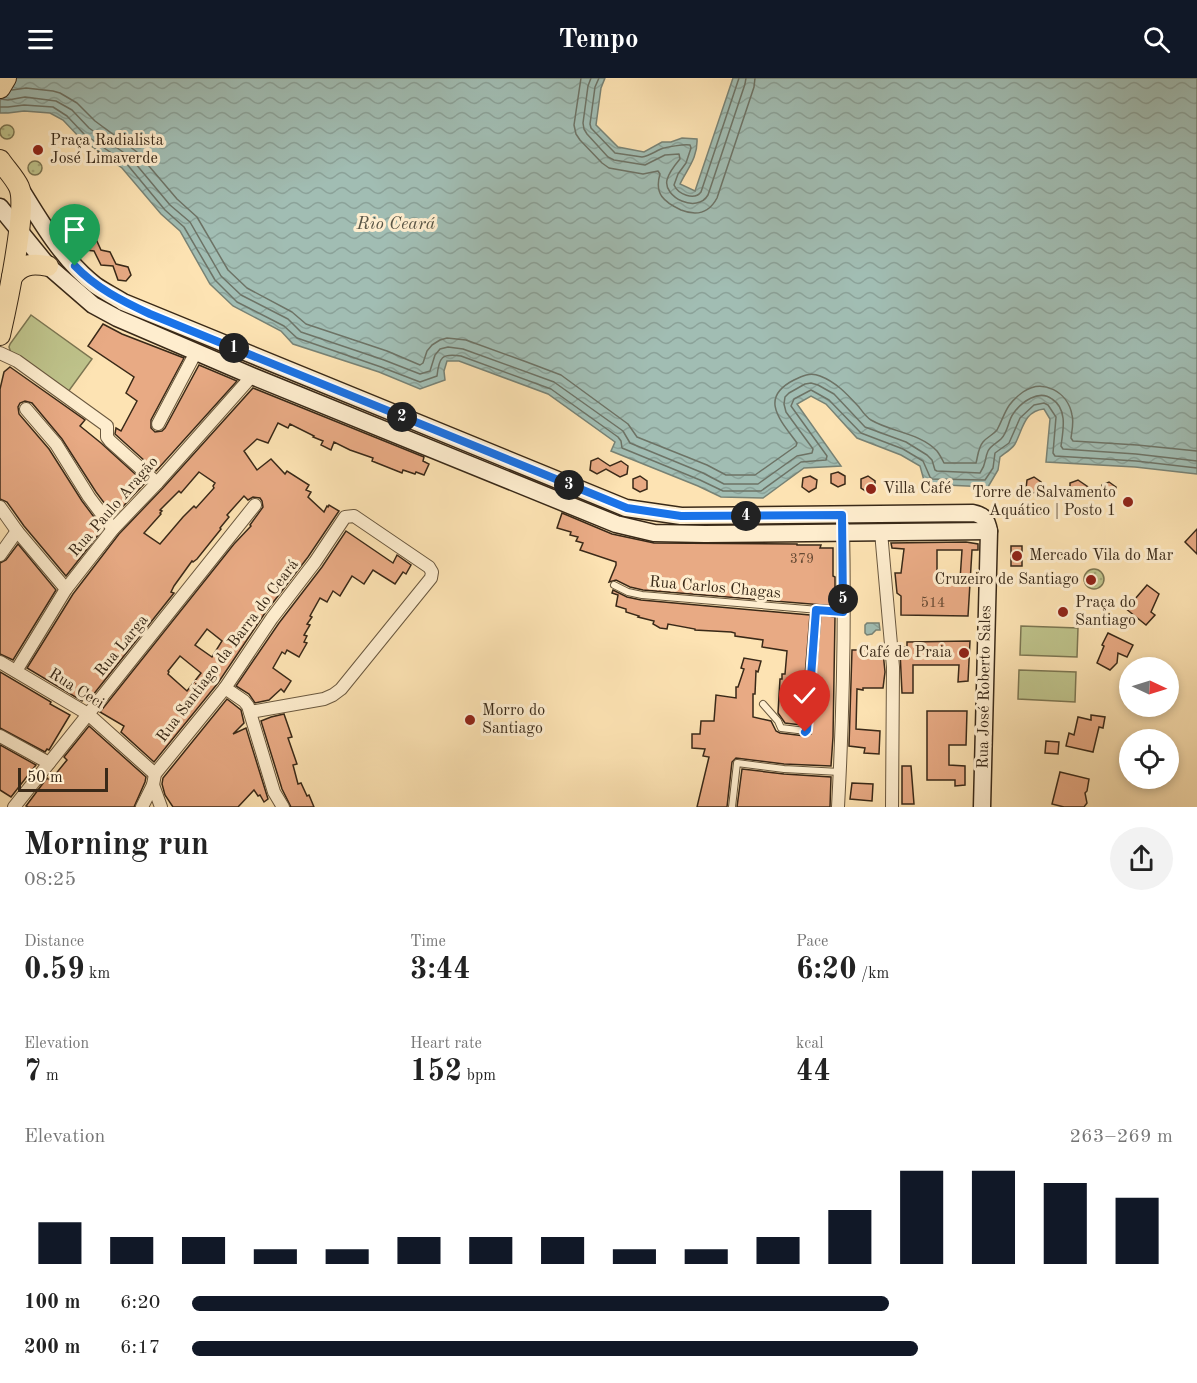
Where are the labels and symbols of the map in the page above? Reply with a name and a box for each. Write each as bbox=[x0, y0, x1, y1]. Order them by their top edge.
place label: Praça Radialista José Limaverde bbox=[50, 133, 164, 167]
marker: Praça Radialista José Limaverde bbox=[31, 143, 45, 157]
pin bbox=[49, 204, 100, 266]
water label: Rio Ceará bbox=[356, 215, 436, 233]
pin: 1 bbox=[219, 333, 249, 363]
pin: 2 bbox=[387, 402, 417, 432]
street label: Rua Paulo Aragão bbox=[66, 454, 162, 560]
pin: 3 bbox=[554, 470, 584, 500]
place label: Villa Café bbox=[883, 481, 951, 497]
marker: Villa Café bbox=[864, 482, 878, 496]
place label: Torre de Salvamento Aquático | Posto 1 bbox=[972, 485, 1116, 519]
marker: Torre de Salvamento Aquático | Posto 1 bbox=[1121, 495, 1135, 509]
pin: 4 bbox=[731, 501, 761, 531]
place label: Mercado Vila do Mar bbox=[1029, 548, 1174, 564]
marker: Mercado Vila do Mar bbox=[1010, 549, 1024, 563]
house number: 379 bbox=[790, 552, 814, 566]
street label: Rua Santiago da Barra do Ceará bbox=[154, 557, 302, 745]
place label: Cruzeiro de Santiago bbox=[934, 572, 1079, 588]
marker: Cruzeiro de Santiago bbox=[1084, 573, 1098, 587]
street label: Rua Carlos Chagas bbox=[649, 574, 782, 602]
pin: 5 bbox=[828, 584, 858, 614]
place label: Praça do Santiago bbox=[1075, 595, 1136, 629]
house number: 514 bbox=[921, 596, 945, 610]
street label: Rua José Roberto Sales bbox=[976, 605, 994, 769]
marker: Praça do Santiago bbox=[1056, 605, 1070, 619]
street label: Rua Larga bbox=[92, 612, 152, 680]
place label: Café de Praia bbox=[858, 645, 952, 661]
marker: Café de Praia bbox=[957, 646, 971, 660]
north arrow bbox=[1119, 657, 1179, 717]
street label: Rua Ceci bbox=[46, 666, 106, 712]
pin bbox=[779, 670, 830, 732]
place label: Morro do Santiago bbox=[482, 703, 545, 737]
marker: Morro do Santiago bbox=[463, 713, 477, 727]
scale bar bbox=[18, 765, 108, 792]

